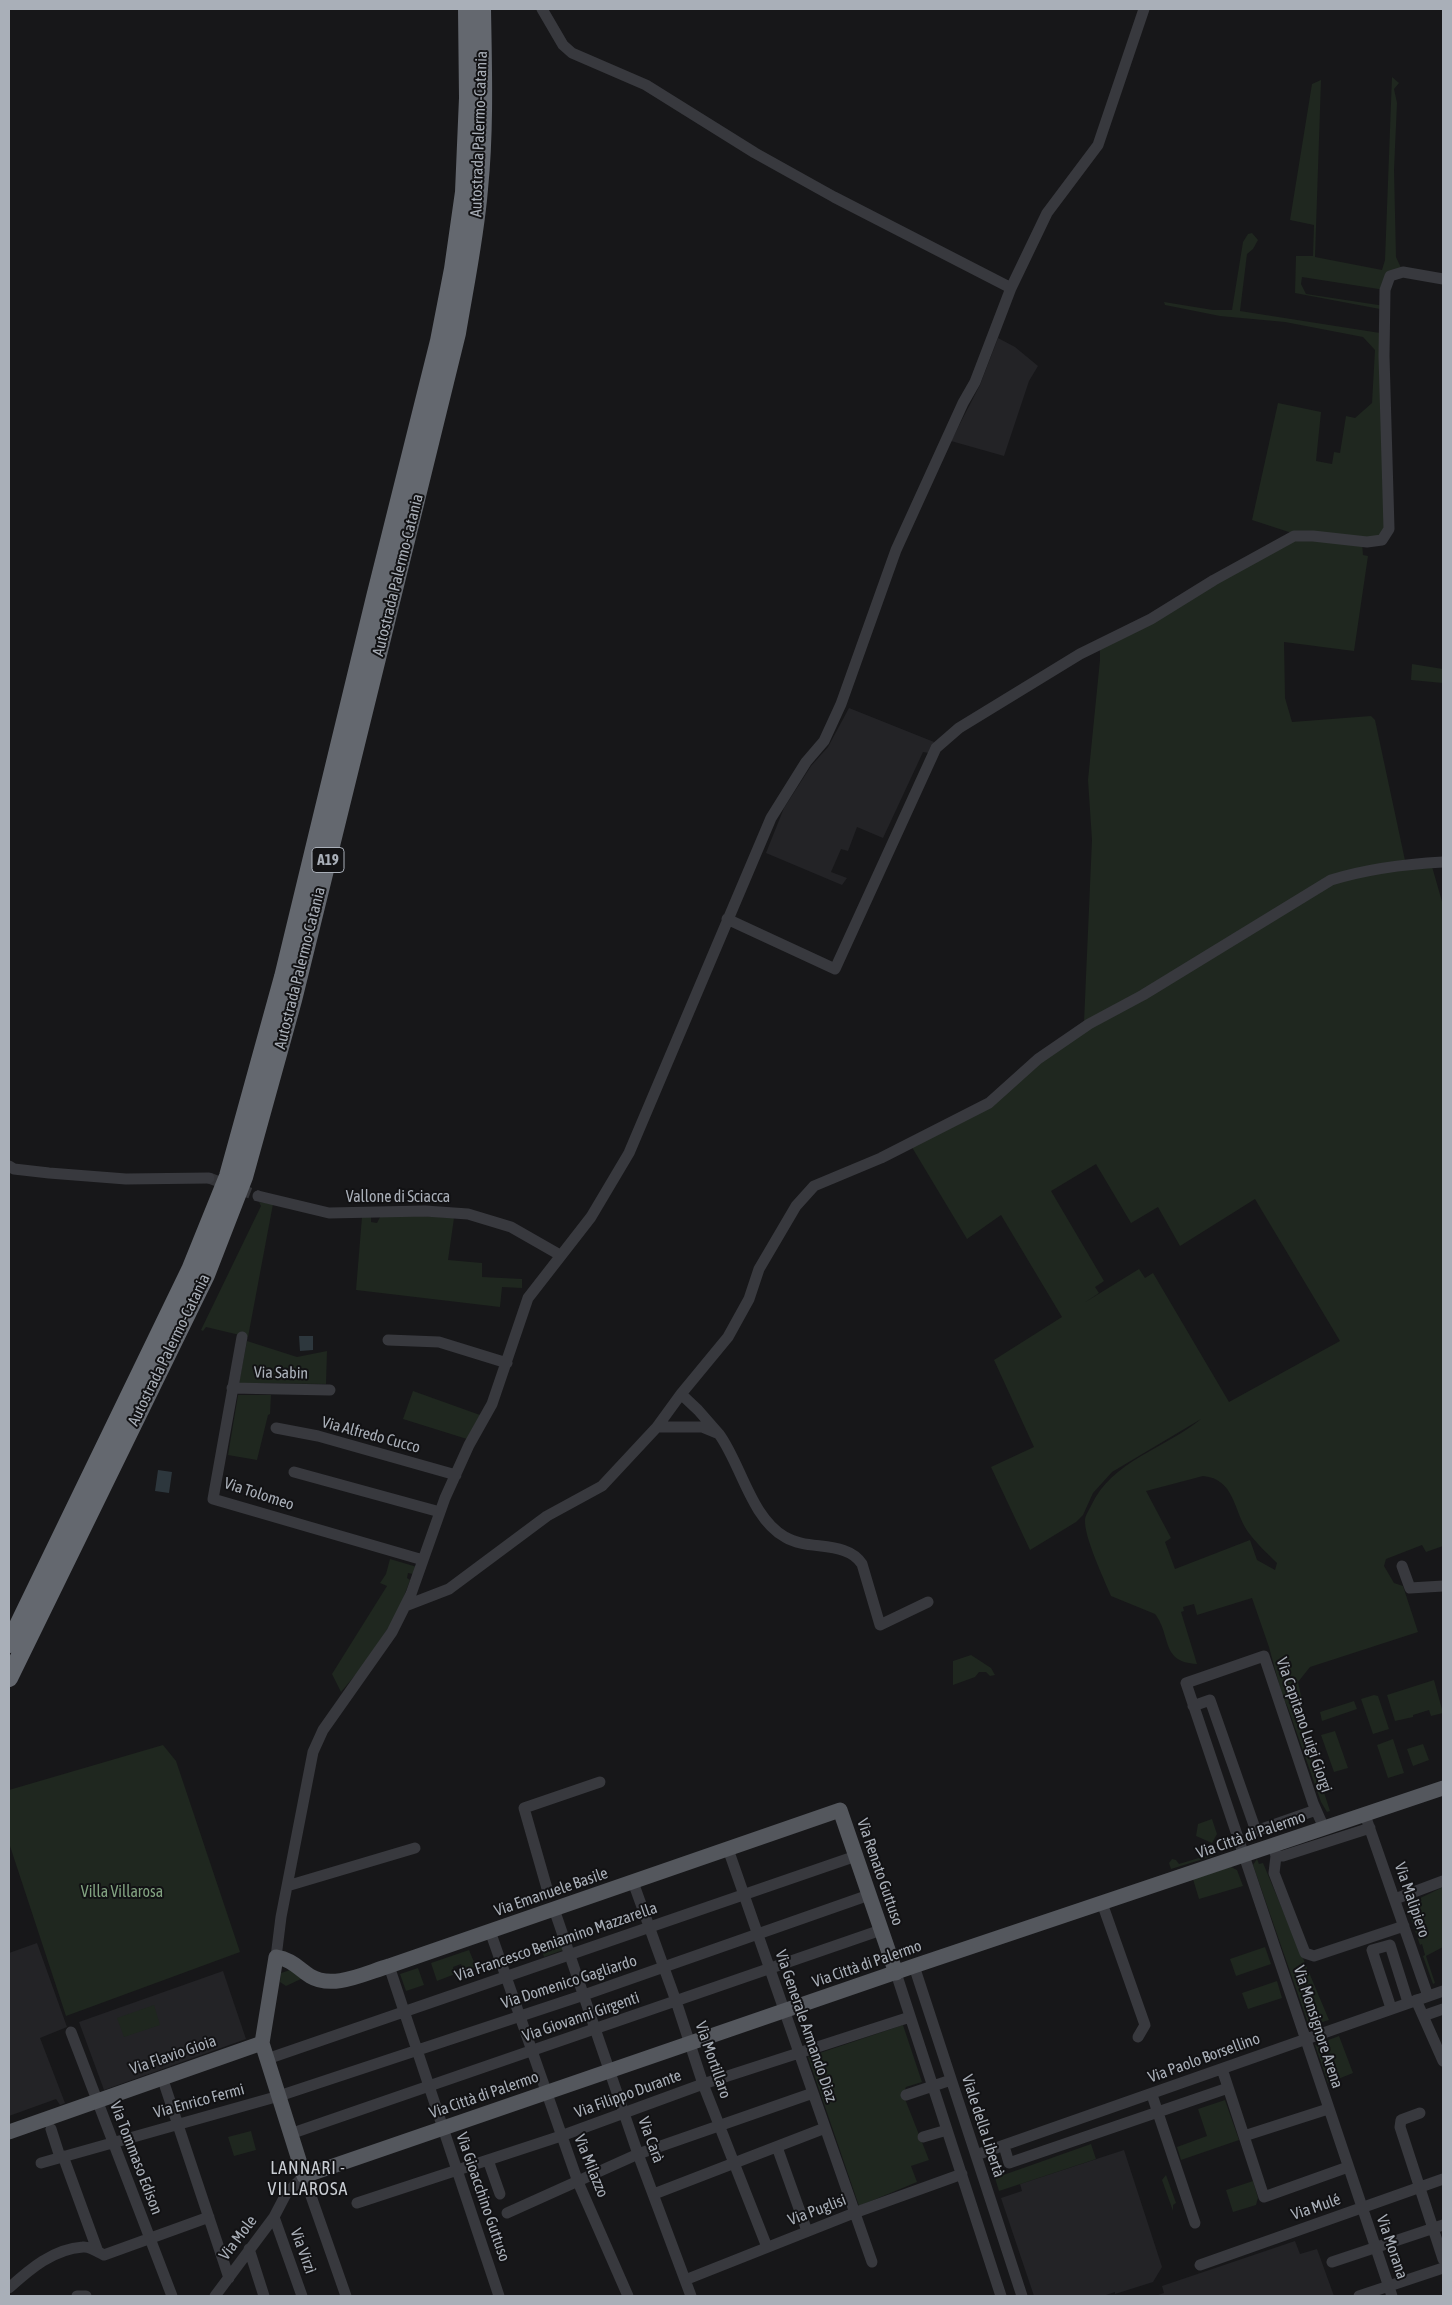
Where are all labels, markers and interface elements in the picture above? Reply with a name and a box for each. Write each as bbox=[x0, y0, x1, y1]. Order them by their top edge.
street label: Autostrada Palermo-Catania bbox=[467, 50, 491, 218]
street label: Autostrada Palermo-Catania bbox=[369, 492, 427, 658]
road number: A19 bbox=[312, 848, 344, 872]
street label: Autostrada Palermo-Catania bbox=[271, 885, 329, 1051]
street label: Vallone di Sciacca bbox=[346, 1187, 450, 1207]
street label: Autostrada Palermo-Catania bbox=[124, 1271, 214, 1429]
street label: Via Sabin bbox=[254, 1363, 308, 1383]
street label: Via Alfredo Cucco bbox=[320, 1413, 422, 1457]
street label: Via Tolomeo bbox=[222, 1474, 296, 1514]
street label: Via Capitano Luigi Giorgi bbox=[1272, 1655, 1336, 1795]
street label: Via Città di Palermo bbox=[1194, 1807, 1308, 1863]
street label: Via Renato Guttuso bbox=[853, 1816, 907, 1928]
street label: Via Malipiero bbox=[1390, 1860, 1434, 1940]
street label: Via Emanuele Basile bbox=[492, 1864, 610, 1920]
park label: Villa Villarosa bbox=[81, 1882, 163, 1902]
street label: Via Francesco Beniamino Mazzarella bbox=[452, 1898, 660, 1986]
street label: Via Città di Palermo bbox=[810, 1936, 924, 1992]
street label: Via Generale Armando Diaz bbox=[771, 1947, 841, 2105]
street label: Via Domenico Gagliardo bbox=[499, 1951, 639, 2013]
street label: Via Monsignore Arena bbox=[1289, 1963, 1347, 2091]
street label: Via Giovanni Girgenti bbox=[520, 1988, 642, 2046]
street label: Via Mortillaro bbox=[691, 2019, 735, 2101]
street label: Via Paolo Borsellino bbox=[1145, 2029, 1263, 2087]
street label: Via Flavio Gioia bbox=[127, 2031, 219, 2079]
street label: Via Filippo Durante bbox=[572, 2066, 684, 2122]
street label: Via Città di Palermo bbox=[427, 2067, 541, 2123]
street label: Viale della Libertà bbox=[957, 2072, 1009, 2180]
street label: Via Enrico Fermi bbox=[152, 2080, 246, 2122]
street label: Via Tommaso Edison bbox=[106, 2099, 166, 2217]
street label: Via Carà bbox=[634, 2114, 668, 2166]
street label: Via Gioacchino Guttuso bbox=[452, 2130, 514, 2264]
street label: Via Milazzo bbox=[570, 2132, 612, 2200]
district label: LANNARI - VILLAROSA bbox=[266, 2157, 350, 2200]
street label: Via Puglisi bbox=[785, 2190, 849, 2230]
street label: Via Mulé bbox=[1289, 2190, 1343, 2224]
street label: Via Mole bbox=[215, 2212, 261, 2264]
street label: Via Morana bbox=[1372, 2212, 1412, 2282]
street label: Via Virzì bbox=[286, 2226, 320, 2276]

